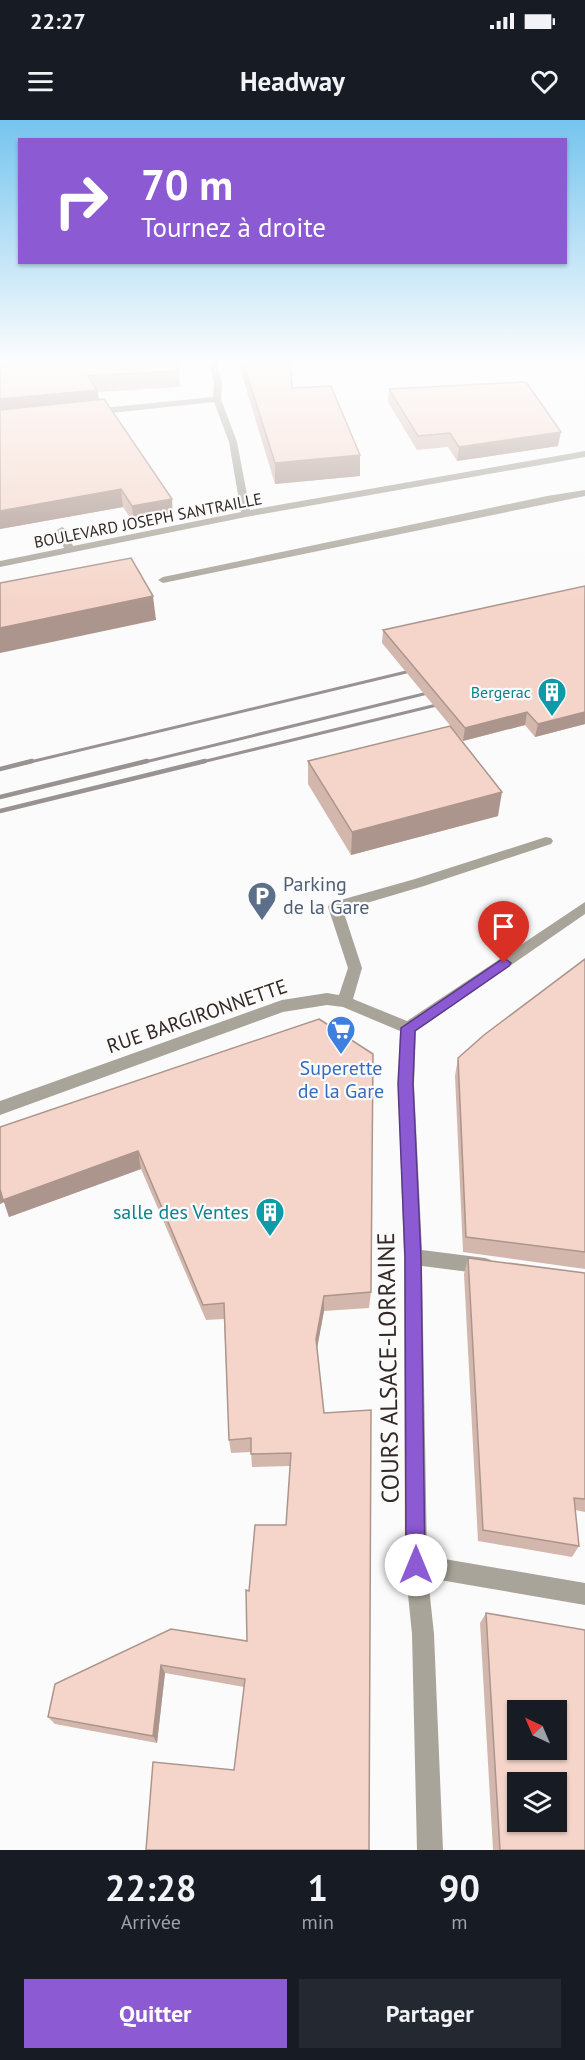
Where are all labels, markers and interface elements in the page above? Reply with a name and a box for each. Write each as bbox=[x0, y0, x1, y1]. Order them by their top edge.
text: 22:27 bbox=[30, 7, 86, 35]
text: Headway bbox=[240, 64, 345, 98]
icon: menu bbox=[24, 65, 57, 98]
icon: heart bbox=[528, 65, 561, 98]
text: 70 m bbox=[141, 157, 233, 212]
icon: right bbox=[42, 162, 120, 240]
text: Tournez à droite bbox=[141, 210, 326, 244]
street label: BOULEVARD JOSEPH SANTRAILLE bbox=[32, 488, 264, 552]
building icon: Bergerac bbox=[536, 676, 568, 718]
place label: Bergerac bbox=[471, 682, 531, 702]
place label: Parking de la Gare bbox=[283, 871, 369, 920]
parking icon: Parking de la Gare bbox=[246, 880, 278, 922]
pin bbox=[478, 901, 529, 963]
icon: arrive bbox=[487, 910, 520, 943]
street label: RUE BARGIRONNETTE bbox=[103, 973, 291, 1059]
supermarket icon: Superette de la Gare bbox=[325, 1014, 357, 1056]
place label: Superette de la Gare bbox=[298, 1055, 384, 1104]
building icon: salle des Ventes bbox=[254, 1196, 286, 1238]
place label: salle des Ventes bbox=[113, 1199, 249, 1225]
street label: COURS ALSACE-LORRAINE bbox=[370, 1232, 406, 1504]
position arrow bbox=[384, 1533, 448, 1597]
north arrow bbox=[507, 1700, 567, 1760]
map controls bbox=[507, 1700, 567, 1832]
button: layers bbox=[507, 1772, 567, 1832]
text: 22:28 bbox=[105, 1864, 196, 1911]
text: 1 bbox=[308, 1864, 328, 1911]
text: 90 bbox=[439, 1864, 480, 1911]
text: Arrivée bbox=[121, 1909, 181, 1935]
text: min bbox=[301, 1909, 334, 1935]
text: m bbox=[451, 1909, 468, 1935]
button: Quitter bbox=[24, 1979, 287, 2048]
button: Partager bbox=[299, 1979, 561, 2048]

